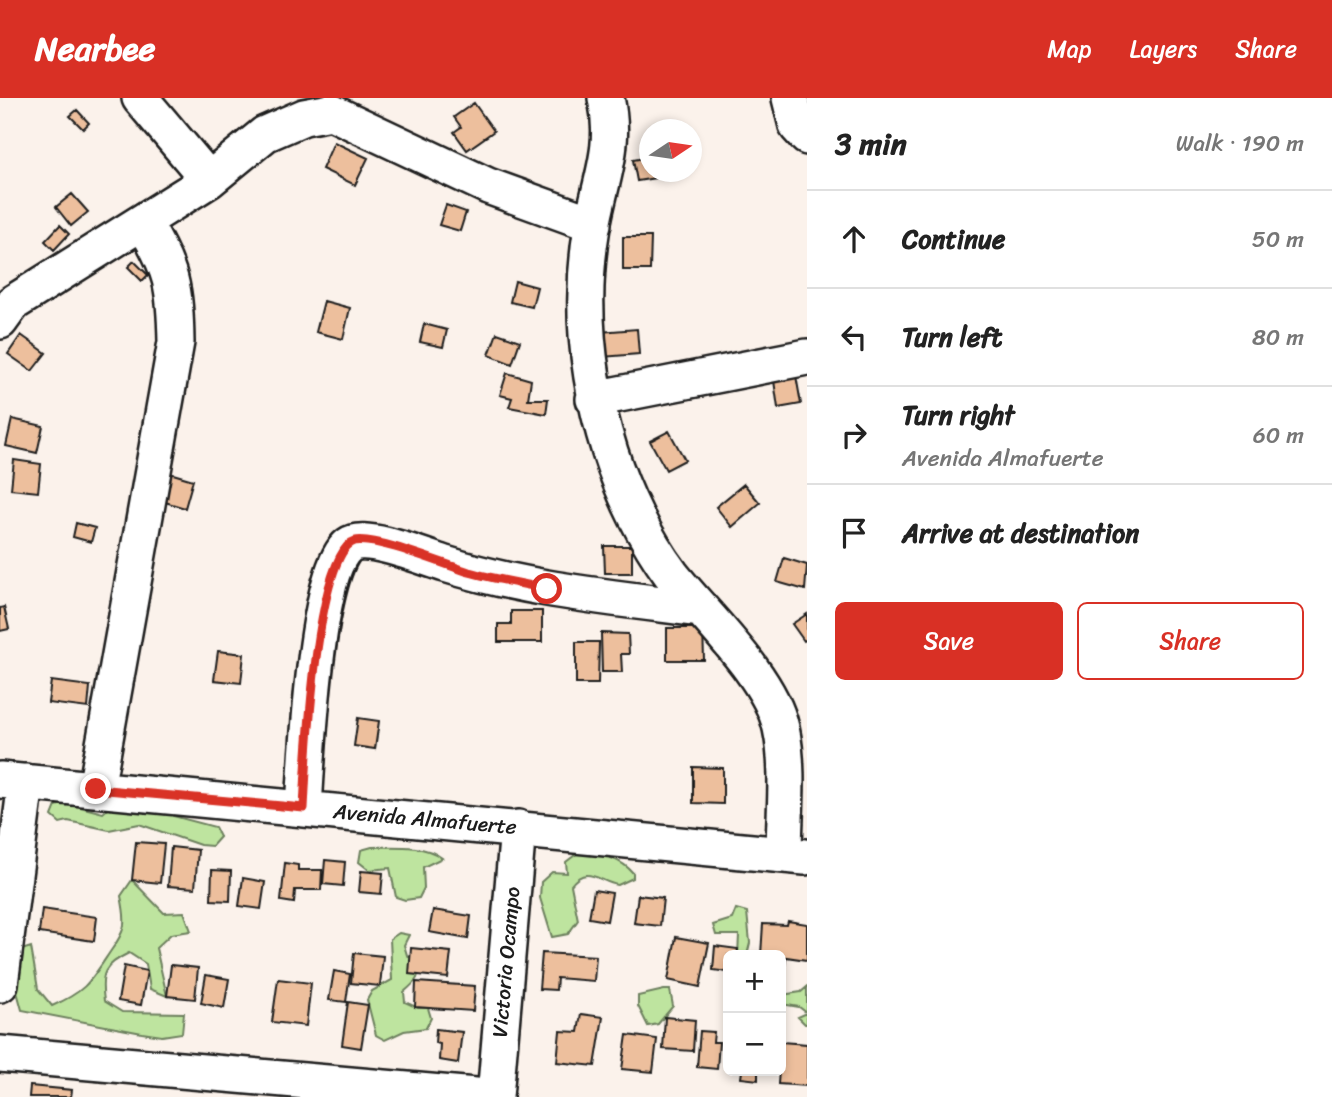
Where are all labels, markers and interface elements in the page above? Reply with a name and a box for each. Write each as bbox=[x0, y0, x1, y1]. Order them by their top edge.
text: Nearbee bbox=[35, 20, 155, 78]
text: Map bbox=[1047, 28, 1092, 70]
text: Layers bbox=[1130, 28, 1197, 70]
text: Share bbox=[1235, 28, 1297, 70]
text: 3 min bbox=[835, 117, 907, 171]
north arrow bbox=[639, 119, 702, 182]
text: Walk · 190 m bbox=[1176, 123, 1304, 164]
text: Continue bbox=[902, 216, 1005, 262]
text: 50 m bbox=[1252, 219, 1304, 260]
icon: ahead bbox=[835, 220, 873, 258]
text: Turn left bbox=[902, 314, 1002, 360]
text: 80 m bbox=[1252, 317, 1304, 358]
icon: left bbox=[835, 318, 873, 356]
text: Turn right bbox=[902, 392, 1015, 438]
text: 60 m bbox=[1253, 415, 1304, 456]
icon: right bbox=[835, 416, 873, 454]
text: Avenida Almafuerte bbox=[902, 438, 1104, 479]
text: Arrive at destination bbox=[902, 510, 1139, 556]
icon: arrive bbox=[835, 514, 873, 552]
route start bbox=[531, 573, 562, 604]
button: Save bbox=[835, 602, 1063, 680]
button: Share bbox=[1077, 602, 1304, 680]
route end bbox=[80, 773, 111, 804]
street label: Avenida Almafuerte bbox=[331, 792, 519, 846]
street label: Victoria Ocampo bbox=[480, 885, 532, 1039]
map controls bbox=[723, 950, 786, 1076]
button: + bbox=[723, 950, 786, 1013]
button: − bbox=[723, 1013, 786, 1076]

